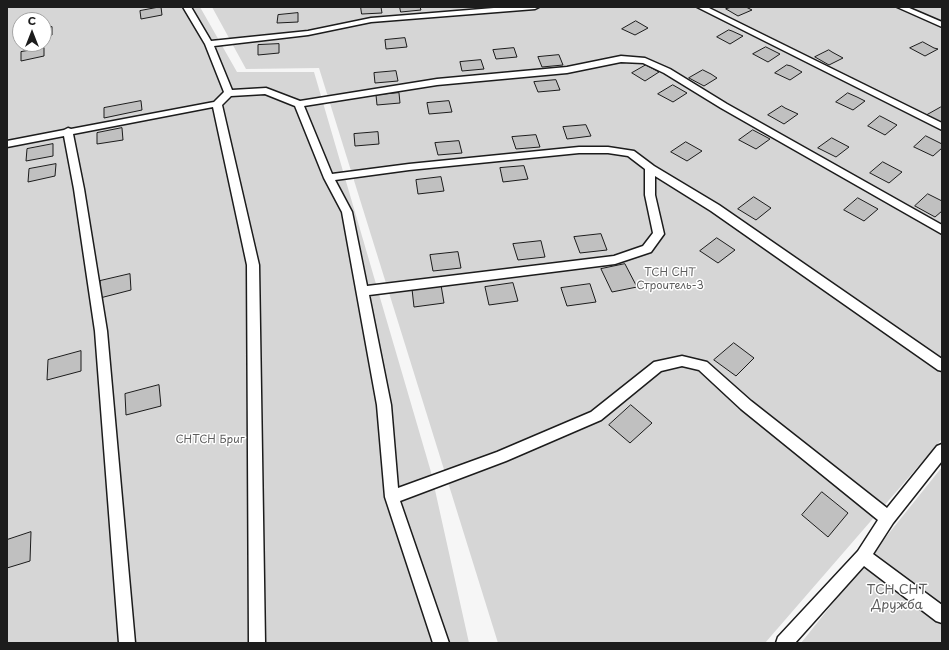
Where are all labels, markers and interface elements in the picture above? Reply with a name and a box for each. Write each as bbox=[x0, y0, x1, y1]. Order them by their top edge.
north arrow bbox=[12, 12, 52, 52]
text: С bbox=[28, 12, 36, 29]
park label: ТСН СНТ Строитель-3 bbox=[636, 266, 704, 292]
park label: СНТСН Бриг bbox=[175, 433, 245, 447]
park label: ТСН СНТ Дружба bbox=[867, 582, 927, 613]

